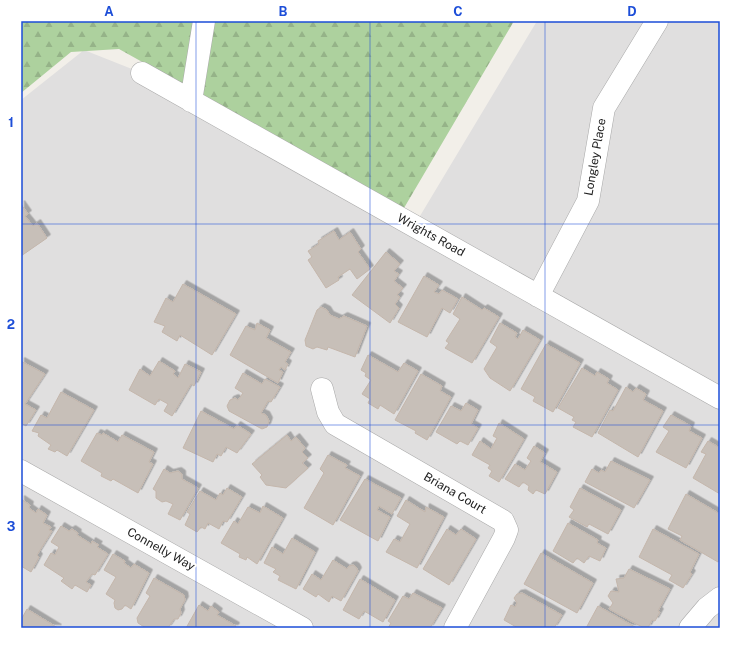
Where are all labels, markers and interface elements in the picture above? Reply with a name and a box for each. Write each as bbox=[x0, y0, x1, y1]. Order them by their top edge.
text: A bbox=[104, 4, 114, 19]
text: B bbox=[279, 4, 288, 19]
text: C bbox=[453, 4, 463, 19]
text: D bbox=[627, 4, 637, 19]
text: 1 bbox=[8, 115, 14, 130]
street label: Longley Place bbox=[581, 117, 609, 197]
street label: Wrights Road bbox=[395, 211, 467, 259]
text: 2 bbox=[7, 317, 15, 332]
street label: Briana Court bbox=[421, 469, 489, 517]
text: 3 bbox=[7, 519, 16, 534]
street label: Connelly Way bbox=[125, 525, 198, 574]

